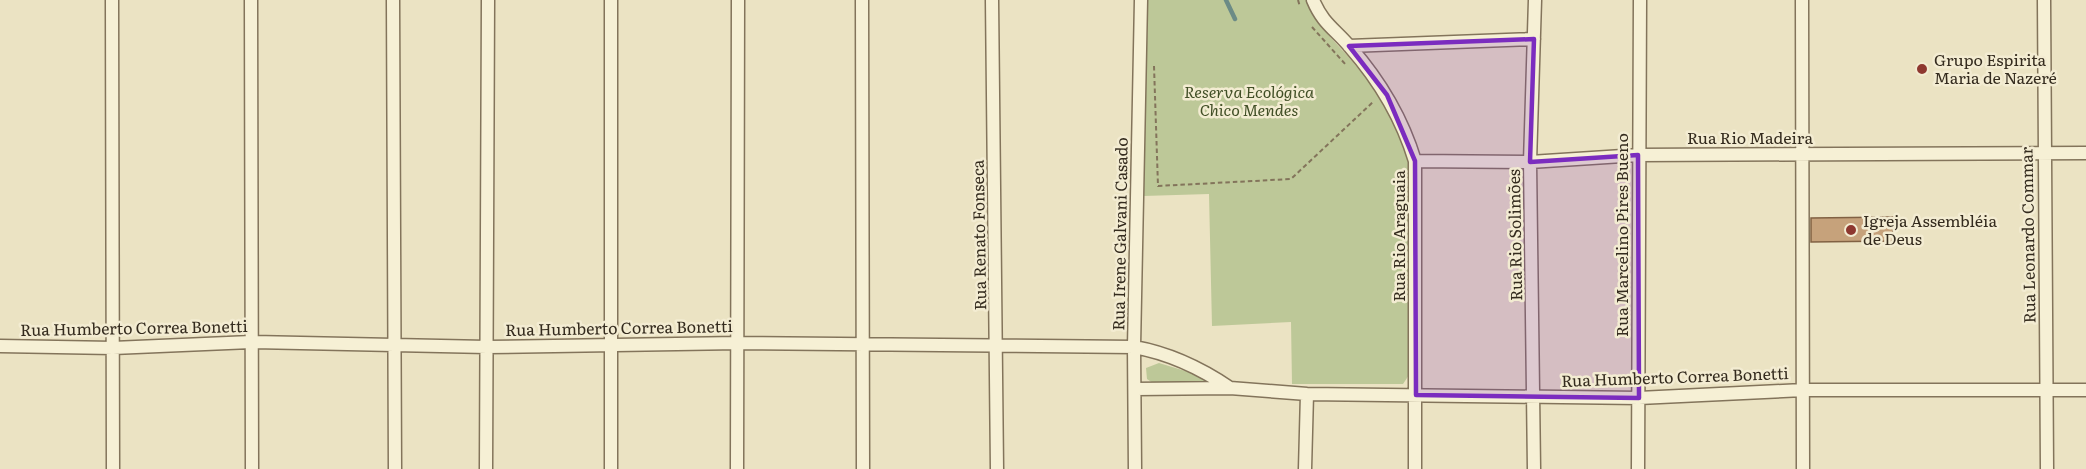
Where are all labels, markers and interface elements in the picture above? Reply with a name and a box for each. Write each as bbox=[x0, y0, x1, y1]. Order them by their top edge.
place label: Grupo Espirita Maria de Nazeré bbox=[1934, 47, 2057, 89]
marker: Grupo Espirita Maria de Nazeré bbox=[1915, 62, 1929, 76]
park label: Reserva Ecológica Chico Mendes bbox=[1184, 79, 1315, 121]
street label: Rua Rio Madeira bbox=[1687, 125, 1813, 149]
street label: Rua Marcelino Pires Bueno bbox=[1609, 133, 1633, 337]
street label: Rua Irene Galvani Casado bbox=[1105, 137, 1133, 331]
street label: Rua Leonardo Commar bbox=[2013, 146, 2041, 323]
street label: Rua Renato Fonseca bbox=[965, 159, 991, 311]
street label: Rua Rio Solimões bbox=[1501, 169, 1527, 301]
street label: Rua Rio Araguaia bbox=[1386, 170, 1410, 302]
place label: Igreja Assembléia de Deus bbox=[1863, 208, 1997, 250]
marker: Igreja Assembléia de Deus bbox=[1844, 223, 1858, 237]
street label: Rua Humberto Correa Bonetti bbox=[20, 313, 248, 341]
street label: Rua Humberto Correa Bonetti bbox=[505, 313, 733, 341]
street label: Rua Humberto Correa Bonetti bbox=[1561, 360, 1789, 392]

